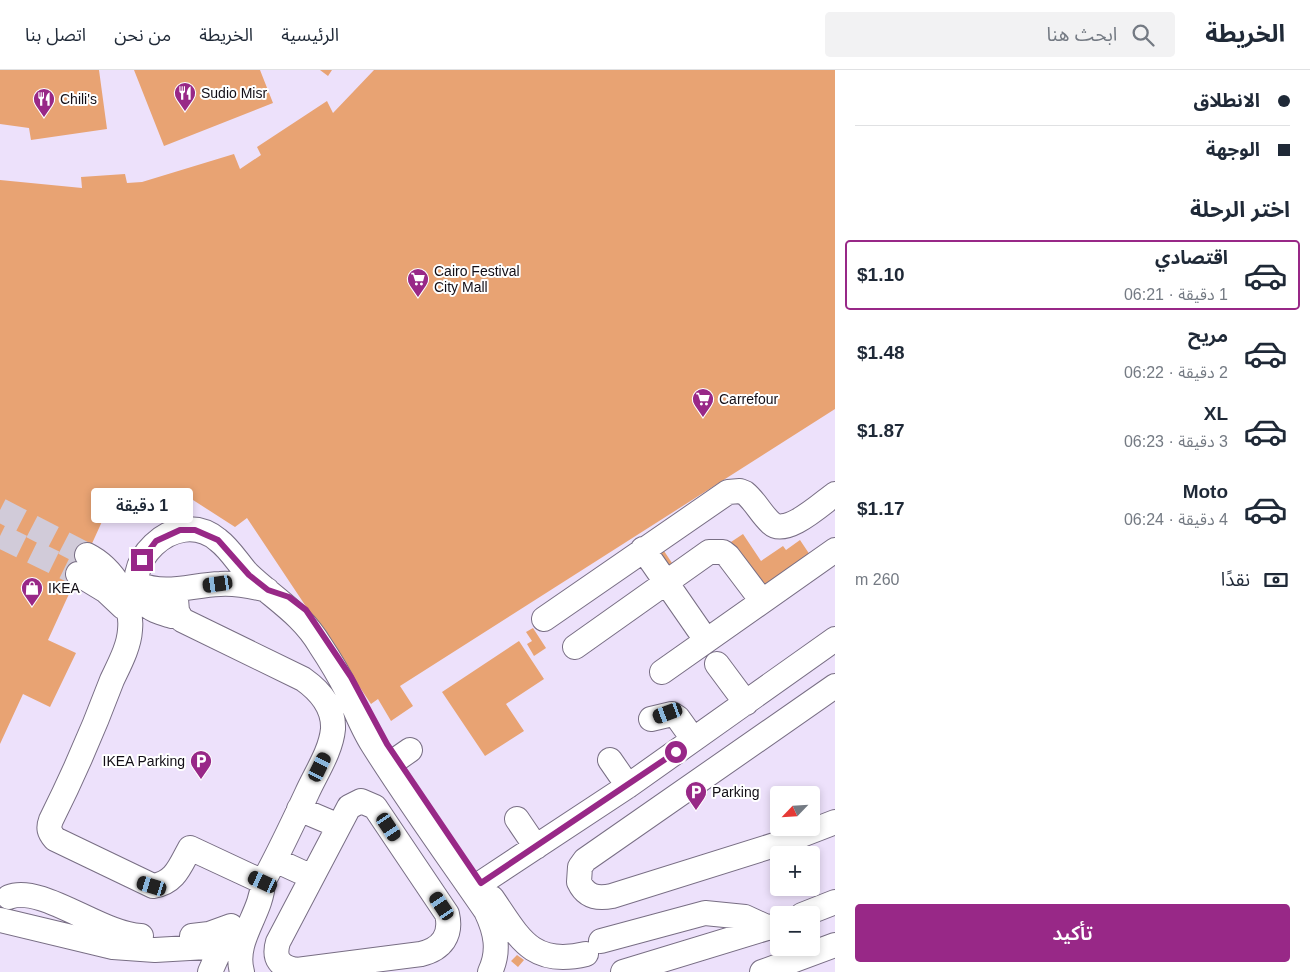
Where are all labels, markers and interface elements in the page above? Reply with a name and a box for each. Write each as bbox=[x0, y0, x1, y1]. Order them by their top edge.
search box bbox=[825, 12, 1175, 57]
text: الخريطة bbox=[1205, 20, 1285, 47]
icon: search bbox=[1129, 21, 1157, 49]
text: ابحث هنا bbox=[1047, 24, 1117, 45]
text: اتصل بنا bbox=[25, 25, 86, 45]
text: من نحن bbox=[114, 25, 171, 45]
text: الخريطة bbox=[199, 25, 253, 45]
text: الرئيسية bbox=[281, 25, 339, 45]
restaurant icon: Sudio Misr bbox=[173, 81, 197, 112]
place label: Sudio Misr bbox=[201, 85, 267, 101]
restaurant icon: Chili's bbox=[32, 87, 56, 118]
text: الانطلاق bbox=[1194, 90, 1260, 111]
place label: Chili's bbox=[60, 91, 97, 107]
text: الوجهة bbox=[1206, 139, 1260, 160]
text: اختر الرحلة bbox=[1190, 197, 1290, 222]
text: اقتصادي bbox=[1155, 247, 1228, 268]
icon: car bbox=[1243, 253, 1288, 298]
place label: Cairo Festival City Mall bbox=[434, 263, 520, 295]
text: $1.10 bbox=[857, 264, 905, 285]
supermarket icon: Cairo Festival City Mall bbox=[406, 267, 430, 298]
text: 1 دقيقة · 06:21 bbox=[1124, 286, 1228, 303]
text: مريح bbox=[1188, 325, 1228, 346]
icon: car bbox=[1243, 331, 1288, 376]
text: $1.48 bbox=[857, 342, 905, 363]
text: 2 دقيقة · 06:22 bbox=[1124, 364, 1228, 381]
supermarket icon: Carrefour bbox=[691, 387, 715, 418]
place label: Carrefour bbox=[719, 391, 778, 407]
text: XL bbox=[1204, 403, 1228, 424]
icon: car bbox=[1243, 409, 1288, 454]
text: $1.87 bbox=[857, 420, 905, 441]
text: 3 دقيقة · 06:23 bbox=[1124, 433, 1228, 450]
text: Moto bbox=[1183, 481, 1228, 502]
icon: car bbox=[1243, 487, 1288, 532]
callout: 1 دقيقة bbox=[91, 488, 193, 522]
text: 1 دقيقة bbox=[116, 497, 168, 514]
text: $1.17 bbox=[857, 498, 905, 519]
text: 4 دقيقة · 06:24 bbox=[1124, 511, 1228, 528]
route end bbox=[131, 549, 153, 571]
icon: cash bbox=[1262, 566, 1290, 594]
text: نقدًا bbox=[1221, 569, 1250, 590]
text: 260 m bbox=[855, 571, 899, 588]
car bbox=[202, 574, 233, 594]
shop icon: IKEA bbox=[20, 576, 44, 607]
place label: IKEA bbox=[48, 580, 81, 596]
car bbox=[651, 701, 684, 725]
route start bbox=[665, 741, 687, 763]
parking icon: IKEA Parking bbox=[189, 749, 213, 780]
car bbox=[306, 750, 333, 784]
place label: IKEA Parking bbox=[103, 753, 185, 769]
parking icon: Parking bbox=[684, 780, 708, 811]
place label: Parking bbox=[712, 784, 759, 800]
north arrow bbox=[770, 786, 820, 836]
map controls bbox=[770, 786, 820, 956]
car bbox=[374, 810, 403, 844]
button: + bbox=[770, 846, 820, 896]
car bbox=[246, 869, 279, 895]
car bbox=[135, 874, 168, 898]
car bbox=[427, 889, 456, 923]
button: تأكيد bbox=[855, 904, 1290, 962]
button: − bbox=[770, 906, 820, 956]

